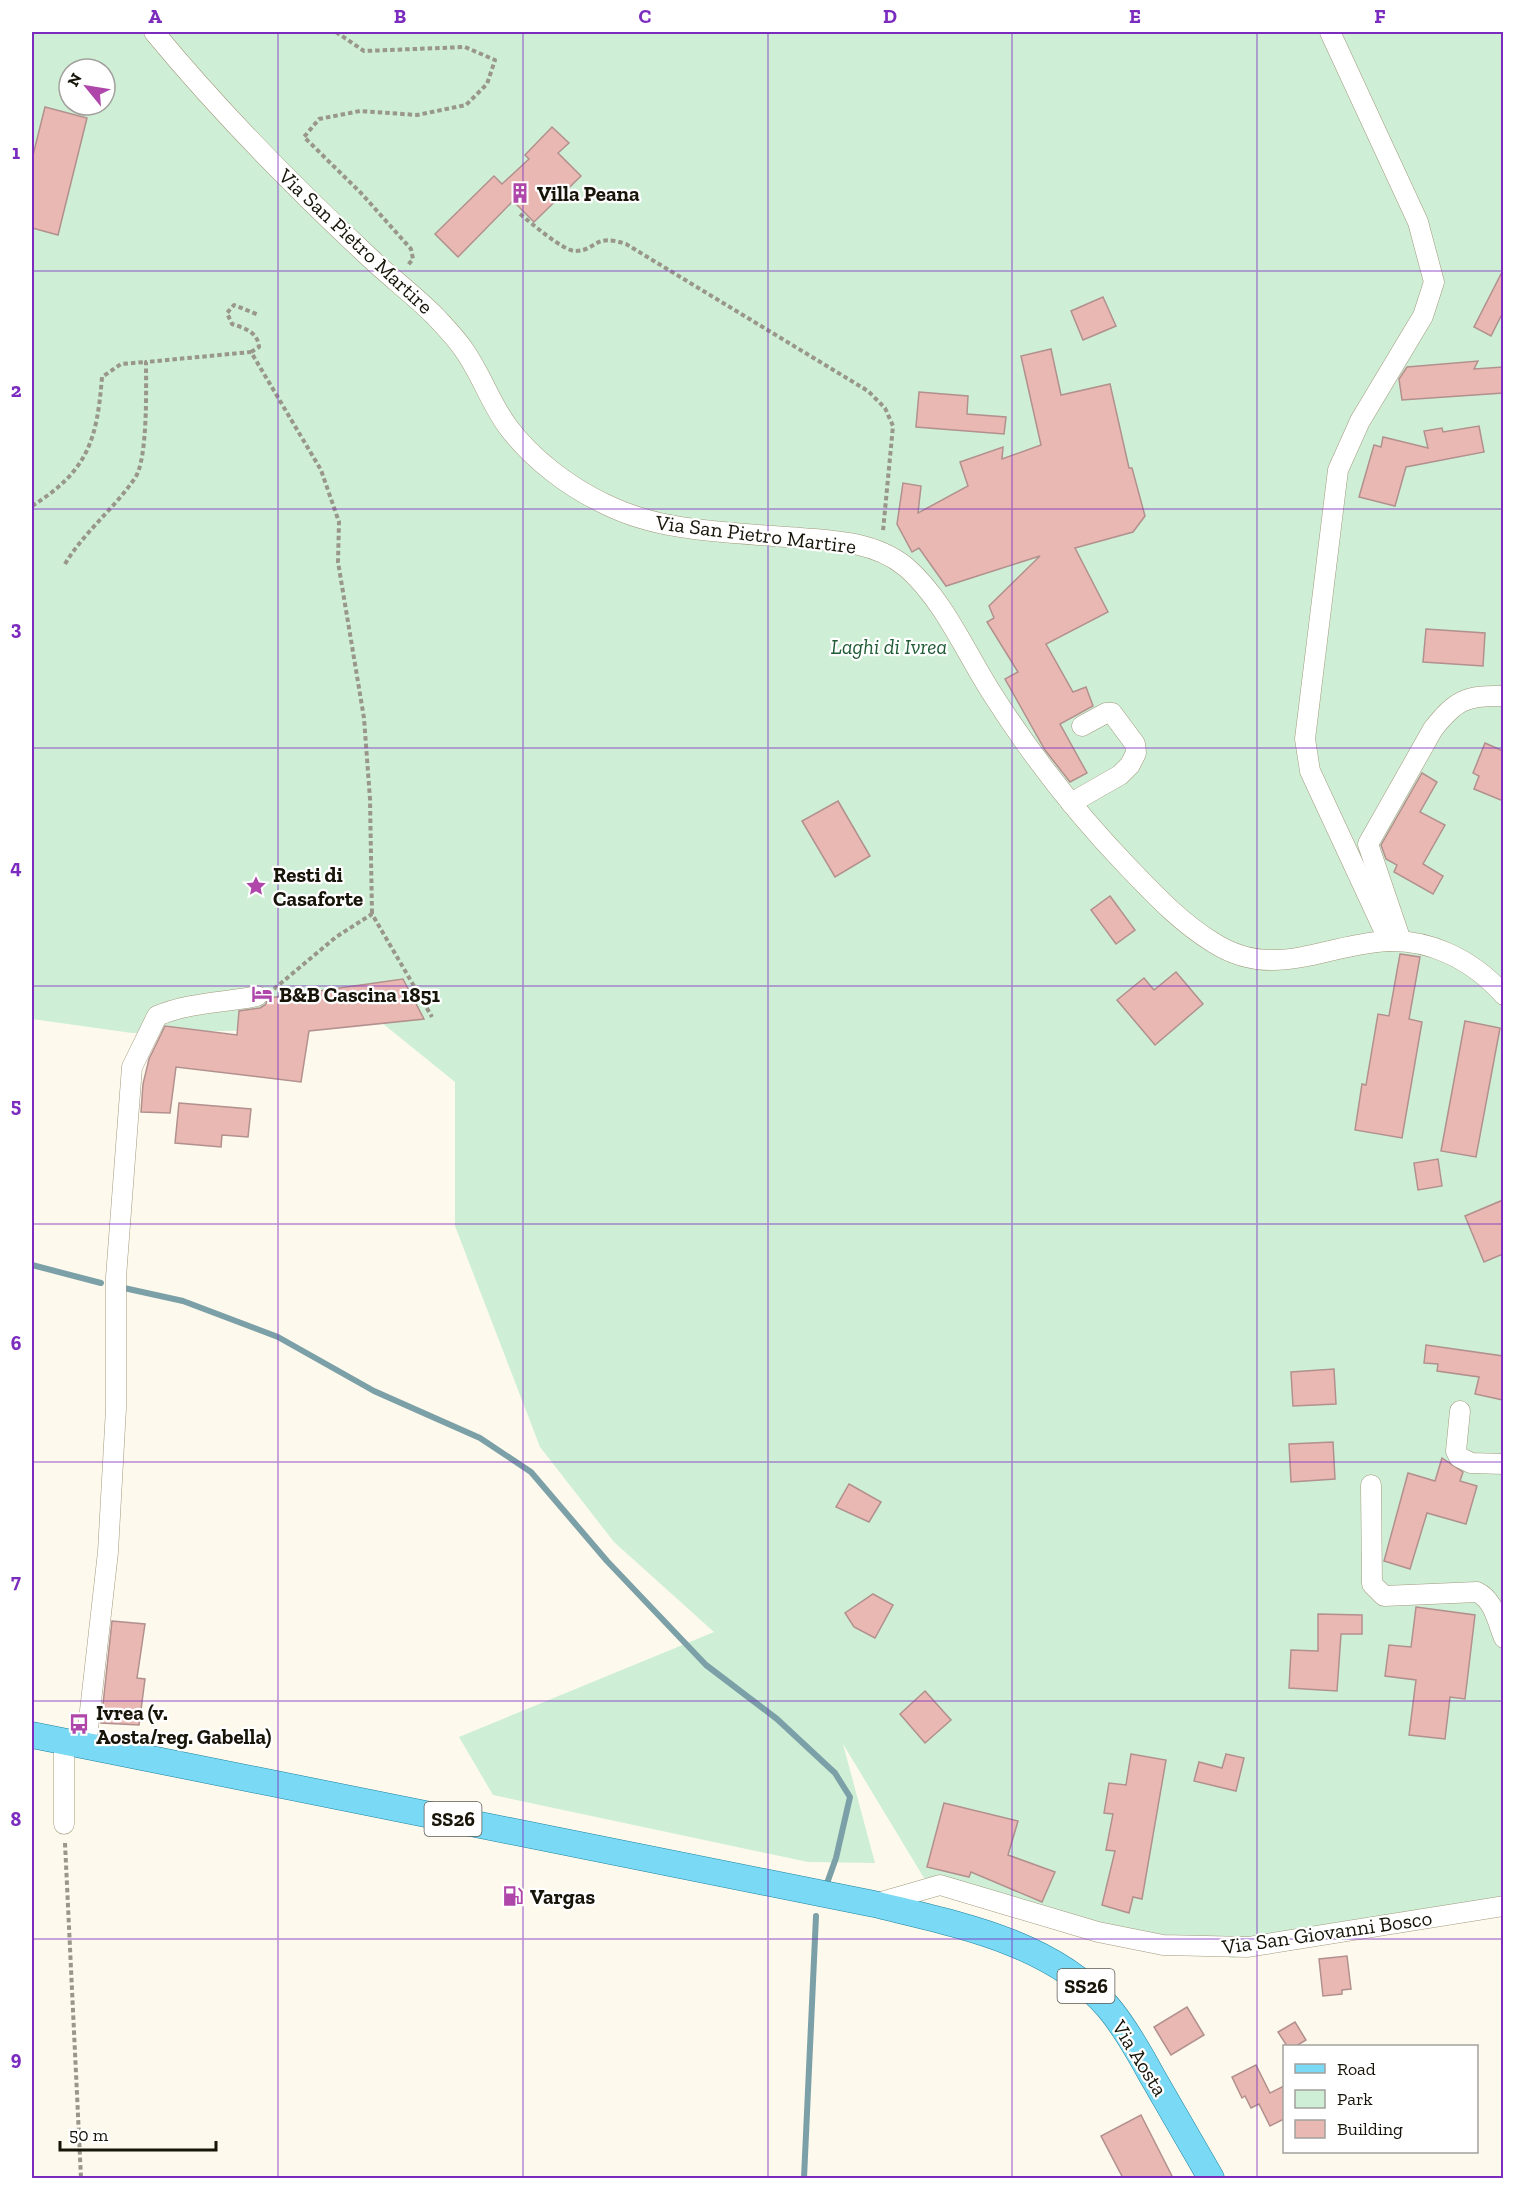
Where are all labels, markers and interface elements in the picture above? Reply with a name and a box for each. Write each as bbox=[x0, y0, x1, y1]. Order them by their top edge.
text: A bbox=[148, 4, 162, 28]
text: B bbox=[394, 4, 406, 28]
text: C bbox=[639, 4, 652, 28]
text: D bbox=[883, 4, 897, 28]
text: E bbox=[1129, 4, 1141, 28]
text: F bbox=[1374, 4, 1386, 28]
north arrow bbox=[57, 57, 117, 117]
text: N bbox=[63, 70, 86, 90]
text: 1 bbox=[12, 140, 20, 164]
street label: Via San Pietro Martire bbox=[273, 162, 438, 319]
building icon: Villa Peana bbox=[508, 181, 532, 205]
place label: Villa Peana bbox=[537, 181, 640, 206]
text: 2 bbox=[11, 378, 22, 402]
street label: Via San Pietro Martire bbox=[653, 509, 858, 559]
text: 3 bbox=[11, 616, 22, 640]
park label: Laghi di Ivrea bbox=[831, 634, 947, 659]
text: 4 bbox=[10, 855, 22, 879]
place label: Resti di Casaforte bbox=[273, 862, 363, 911]
place icon: Resti di Casaforte bbox=[244, 874, 268, 898]
hotel icon: B&B Cascina 1851 bbox=[250, 982, 274, 1006]
place label: B&B Cascina 1851 bbox=[279, 982, 441, 1007]
text: 5 bbox=[11, 1093, 21, 1117]
text: 6 bbox=[11, 1331, 22, 1355]
text: 7 bbox=[11, 1569, 21, 1593]
place label: Ivrea (v. Aosta/reg. Gabella) bbox=[96, 1700, 271, 1749]
bus stop icon: Ivrea (v. Aosta/reg. Gabella) bbox=[67, 1712, 91, 1736]
road number: SS26 bbox=[424, 1802, 482, 1836]
text: 8 bbox=[11, 1807, 22, 1831]
fuel station icon: Vargas bbox=[501, 1884, 525, 1908]
place label: Vargas bbox=[530, 1884, 595, 1909]
street label: Via San Giovanni Bosco bbox=[1219, 1905, 1434, 1959]
road number: SS26 bbox=[1058, 1969, 1114, 2003]
street label: Via Aosta bbox=[1106, 2015, 1173, 2100]
legend bbox=[1283, 2045, 1478, 2153]
text: 9 bbox=[11, 2046, 22, 2070]
text: Road bbox=[1337, 2058, 1376, 2080]
text: Park bbox=[1337, 2088, 1373, 2110]
scale bar bbox=[60, 2114, 216, 2152]
text: Building bbox=[1337, 2118, 1403, 2140]
text: 50 m bbox=[69, 2124, 109, 2146]

